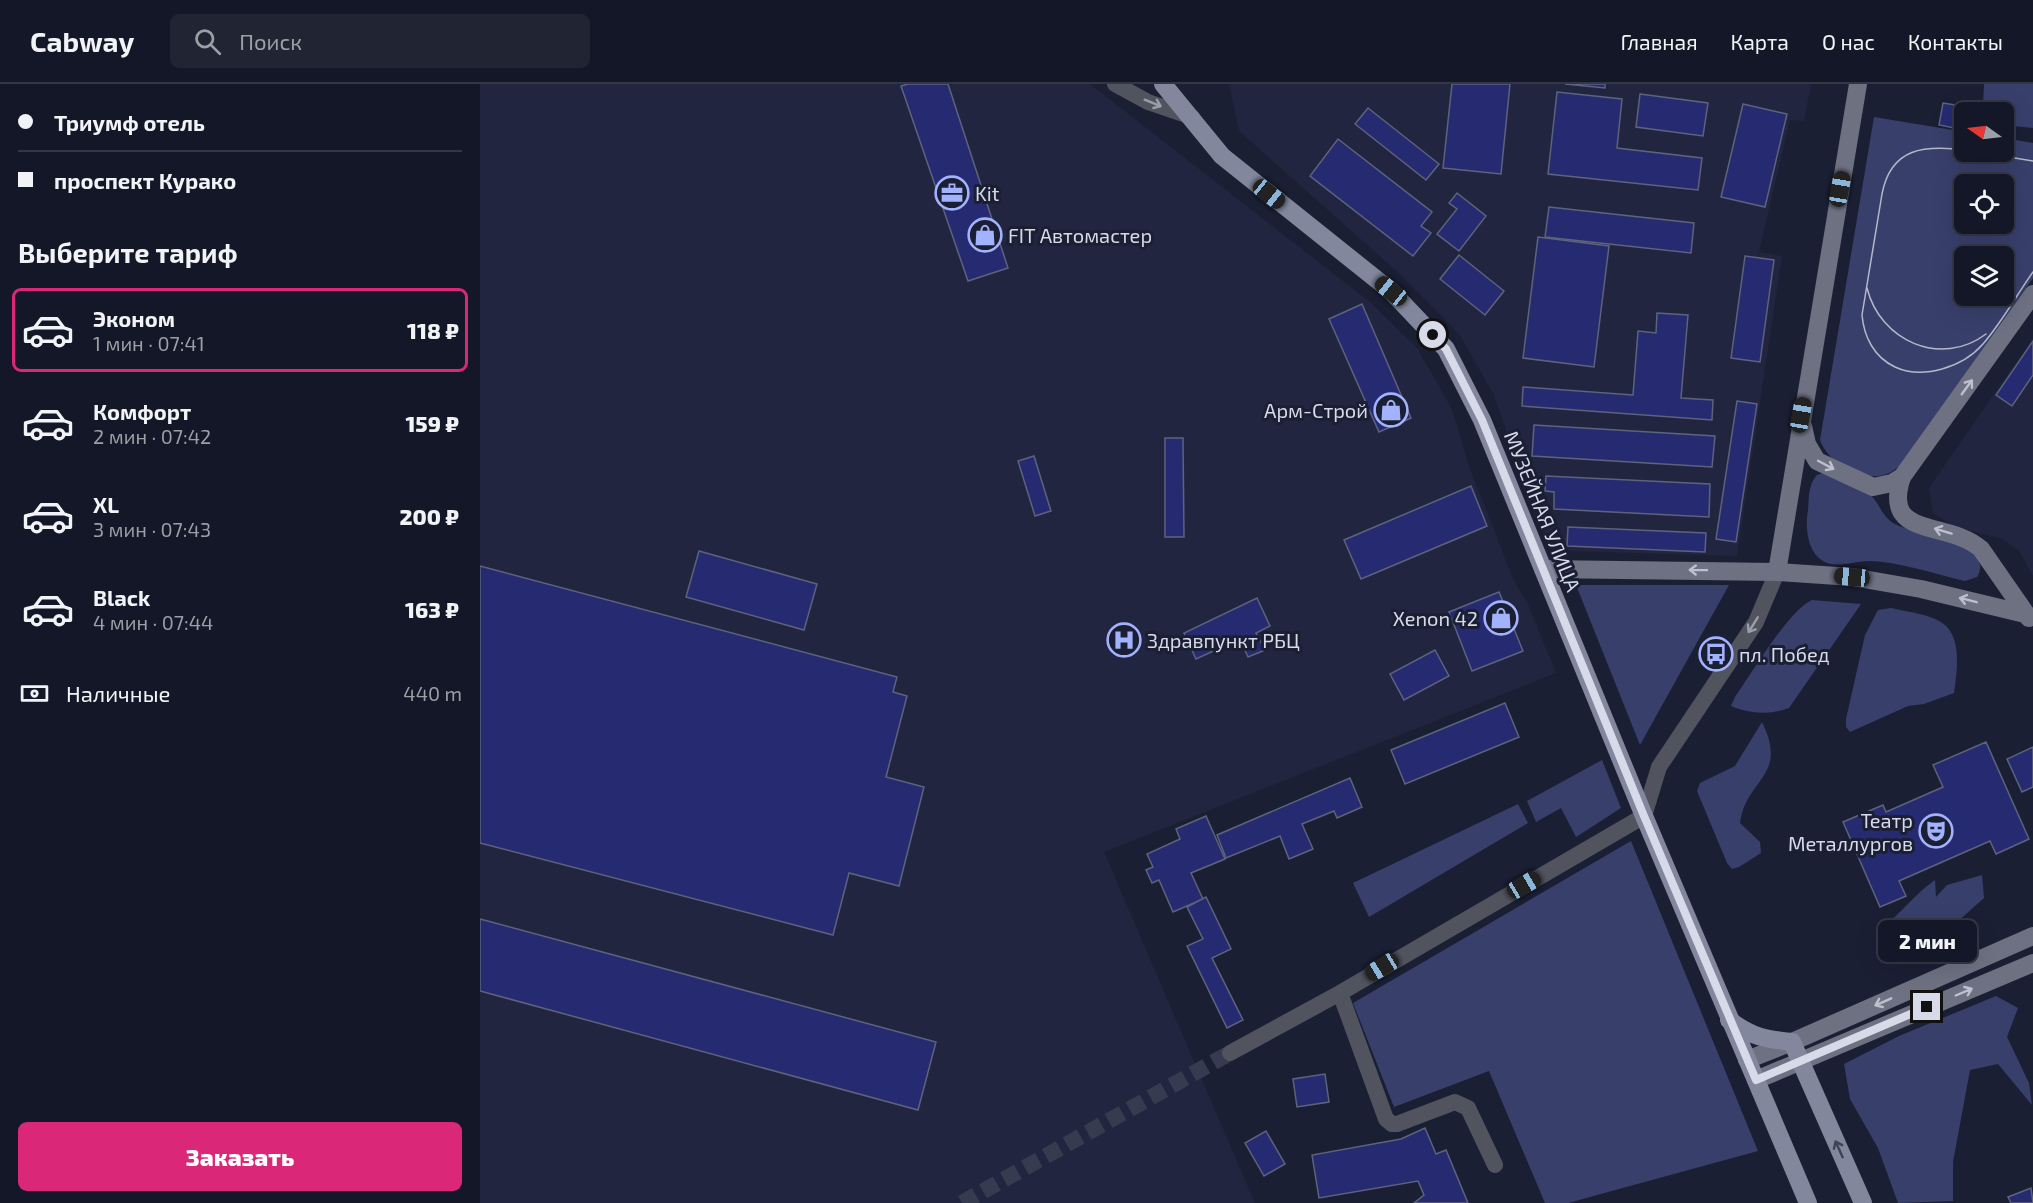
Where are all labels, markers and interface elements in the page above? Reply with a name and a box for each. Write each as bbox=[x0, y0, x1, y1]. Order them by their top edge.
search box bbox=[170, 14, 590, 68]
text: Cabway bbox=[30, 24, 134, 58]
icon: search bbox=[191, 25, 224, 58]
text: Поиск bbox=[239, 28, 302, 54]
text: Главная bbox=[1621, 29, 1698, 54]
text: Карта bbox=[1731, 29, 1789, 54]
text: О нас bbox=[1822, 29, 1875, 54]
text: Контакты bbox=[1908, 29, 2003, 54]
one-way arrow bbox=[1143, 98, 1161, 109]
north arrow bbox=[1954, 102, 2014, 162]
map controls bbox=[1954, 102, 2014, 306]
text: Триумф отель bbox=[54, 109, 205, 135]
text: проспект Курако bbox=[54, 167, 236, 193]
car bbox=[1828, 170, 1852, 208]
button: locate bbox=[1954, 174, 2014, 234]
office icon: Kit bbox=[934, 175, 970, 211]
car bbox=[1249, 176, 1289, 212]
place label: Kit bbox=[975, 181, 1000, 205]
shop icon: FIT Автомастер bbox=[967, 217, 1003, 253]
place label: FIT Автомастер bbox=[1008, 223, 1152, 247]
text: Выберите тариф bbox=[18, 236, 238, 268]
button: layers bbox=[1954, 246, 2014, 306]
car bbox=[1371, 273, 1411, 309]
icon: car bbox=[21, 303, 75, 357]
text: Эконом bbox=[93, 305, 175, 331]
text: 118 ₽ bbox=[407, 317, 459, 343]
route start bbox=[1419, 321, 1446, 348]
text: 1 мин · 07:41 bbox=[93, 331, 205, 355]
one-way arrow bbox=[1961, 379, 1973, 395]
shop icon: Арм-Строй bbox=[1373, 392, 1409, 428]
icon: car bbox=[21, 396, 75, 450]
car bbox=[1789, 396, 1813, 434]
text: Комфорт bbox=[93, 398, 191, 424]
place label: Арм-Строй bbox=[1264, 398, 1368, 422]
text: 159 ₽ bbox=[405, 410, 459, 436]
text: 2 мин · 07:42 bbox=[93, 424, 211, 448]
street label: МУЗЕЙНАЯ УЛИЦА bbox=[1500, 427, 1586, 595]
one-way arrow bbox=[1816, 460, 1834, 471]
icon: car bbox=[21, 489, 75, 543]
text: XL bbox=[93, 491, 119, 517]
text: 200 ₽ bbox=[399, 503, 459, 529]
text: 3 мин · 07:43 bbox=[93, 517, 211, 541]
one-way arrow bbox=[1934, 525, 1953, 536]
one-way arrow bbox=[1688, 565, 1708, 576]
car bbox=[1833, 566, 1871, 588]
icon: car bbox=[21, 582, 75, 636]
text: Black bbox=[93, 584, 150, 610]
one-way arrow bbox=[1959, 594, 1978, 606]
text: 163 ₽ bbox=[405, 596, 459, 622]
shop icon: Xenon 42 bbox=[1483, 600, 1519, 636]
place label: Xenon 42 bbox=[1393, 606, 1478, 630]
text: 4 мин · 07:44 bbox=[93, 610, 213, 634]
one-way arrow bbox=[1747, 616, 1759, 633]
hospital icon: Здравпункт РБЦ bbox=[1106, 622, 1142, 658]
place label: Здравпункт РБЦ bbox=[1147, 628, 1300, 653]
bus stop icon: пл. Побед bbox=[1698, 636, 1734, 672]
place label: пл. Побед bbox=[1739, 642, 1829, 666]
icon: cash bbox=[18, 677, 51, 710]
text: Наличные bbox=[66, 680, 170, 706]
text: 440 m bbox=[403, 681, 462, 705]
place label: Театр Металлургов bbox=[1788, 808, 1913, 856]
theatre icon: Театр Металлургов bbox=[1918, 813, 1954, 849]
car bbox=[1504, 868, 1544, 902]
callout: 2 мин bbox=[1878, 920, 1976, 962]
text: 2 мин bbox=[1899, 929, 1956, 953]
car bbox=[1362, 950, 1402, 984]
one-way arrow bbox=[1955, 985, 1973, 997]
route end bbox=[1913, 993, 1940, 1020]
one-way arrow bbox=[1875, 997, 1893, 1008]
button: Заказать bbox=[18, 1122, 462, 1191]
one-way arrow bbox=[1833, 1141, 1844, 1159]

